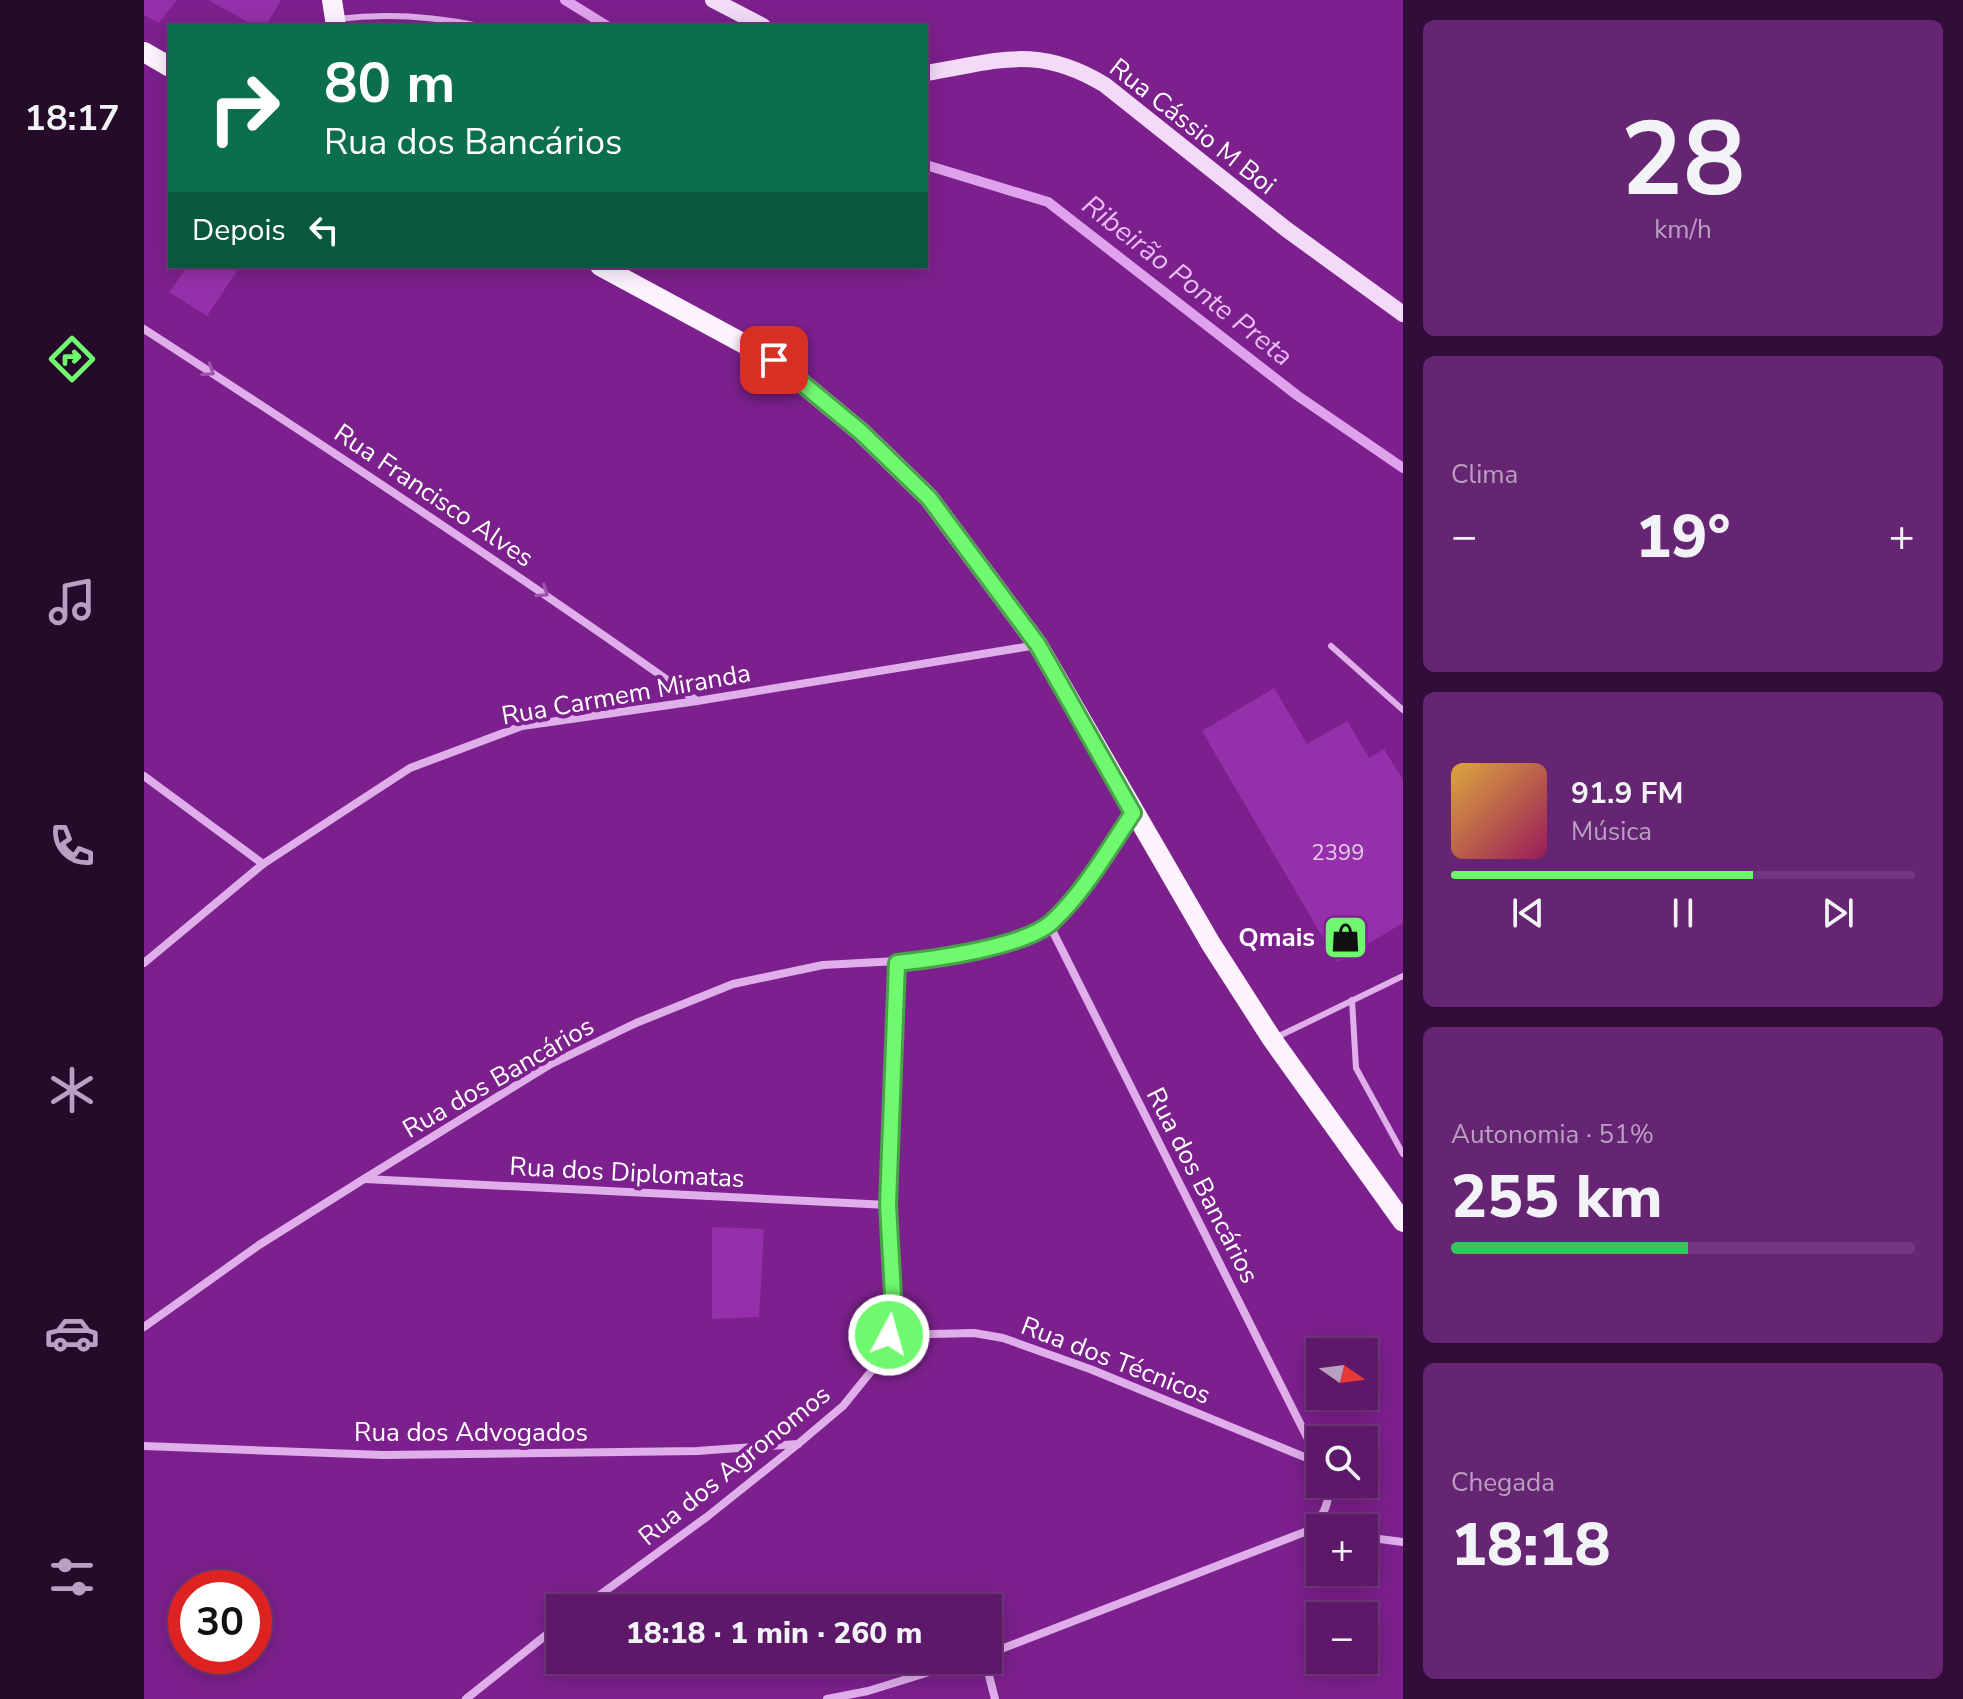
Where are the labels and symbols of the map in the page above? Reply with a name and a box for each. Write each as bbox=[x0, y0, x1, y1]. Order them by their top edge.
street label: Rua Cássio M Boi bbox=[1102, 50, 1283, 203]
water label: Ribeirão Ponte Preta bbox=[1074, 187, 1301, 375]
pin bbox=[740, 326, 808, 394]
one-way arrow bbox=[201, 362, 215, 377]
street label: Rua Francisco Alves bbox=[327, 416, 540, 575]
one-way arrow bbox=[534, 582, 549, 597]
street label: Rua Carmem Miranda bbox=[499, 655, 753, 734]
house number: 2399 bbox=[1312, 838, 1364, 868]
shop icon: Qmais bbox=[1322, 913, 1370, 961]
place label: Qmais bbox=[1238, 920, 1315, 955]
street label: Rua dos Bancários bbox=[396, 1008, 600, 1146]
street label: Rua dos Bancários bbox=[1138, 1081, 1267, 1289]
street label: Rua dos Diplomatas bbox=[509, 1149, 745, 1196]
position arrow bbox=[847, 1293, 931, 1377]
street label: Rua dos Técnicos bbox=[1016, 1308, 1216, 1413]
north arrow bbox=[1306, 1338, 1378, 1410]
street label: Rua dos Agronomos bbox=[631, 1377, 838, 1554]
street label: Rua dos Advogados bbox=[354, 1415, 588, 1450]
speed limit sign: 30 bbox=[168, 1570, 272, 1674]

